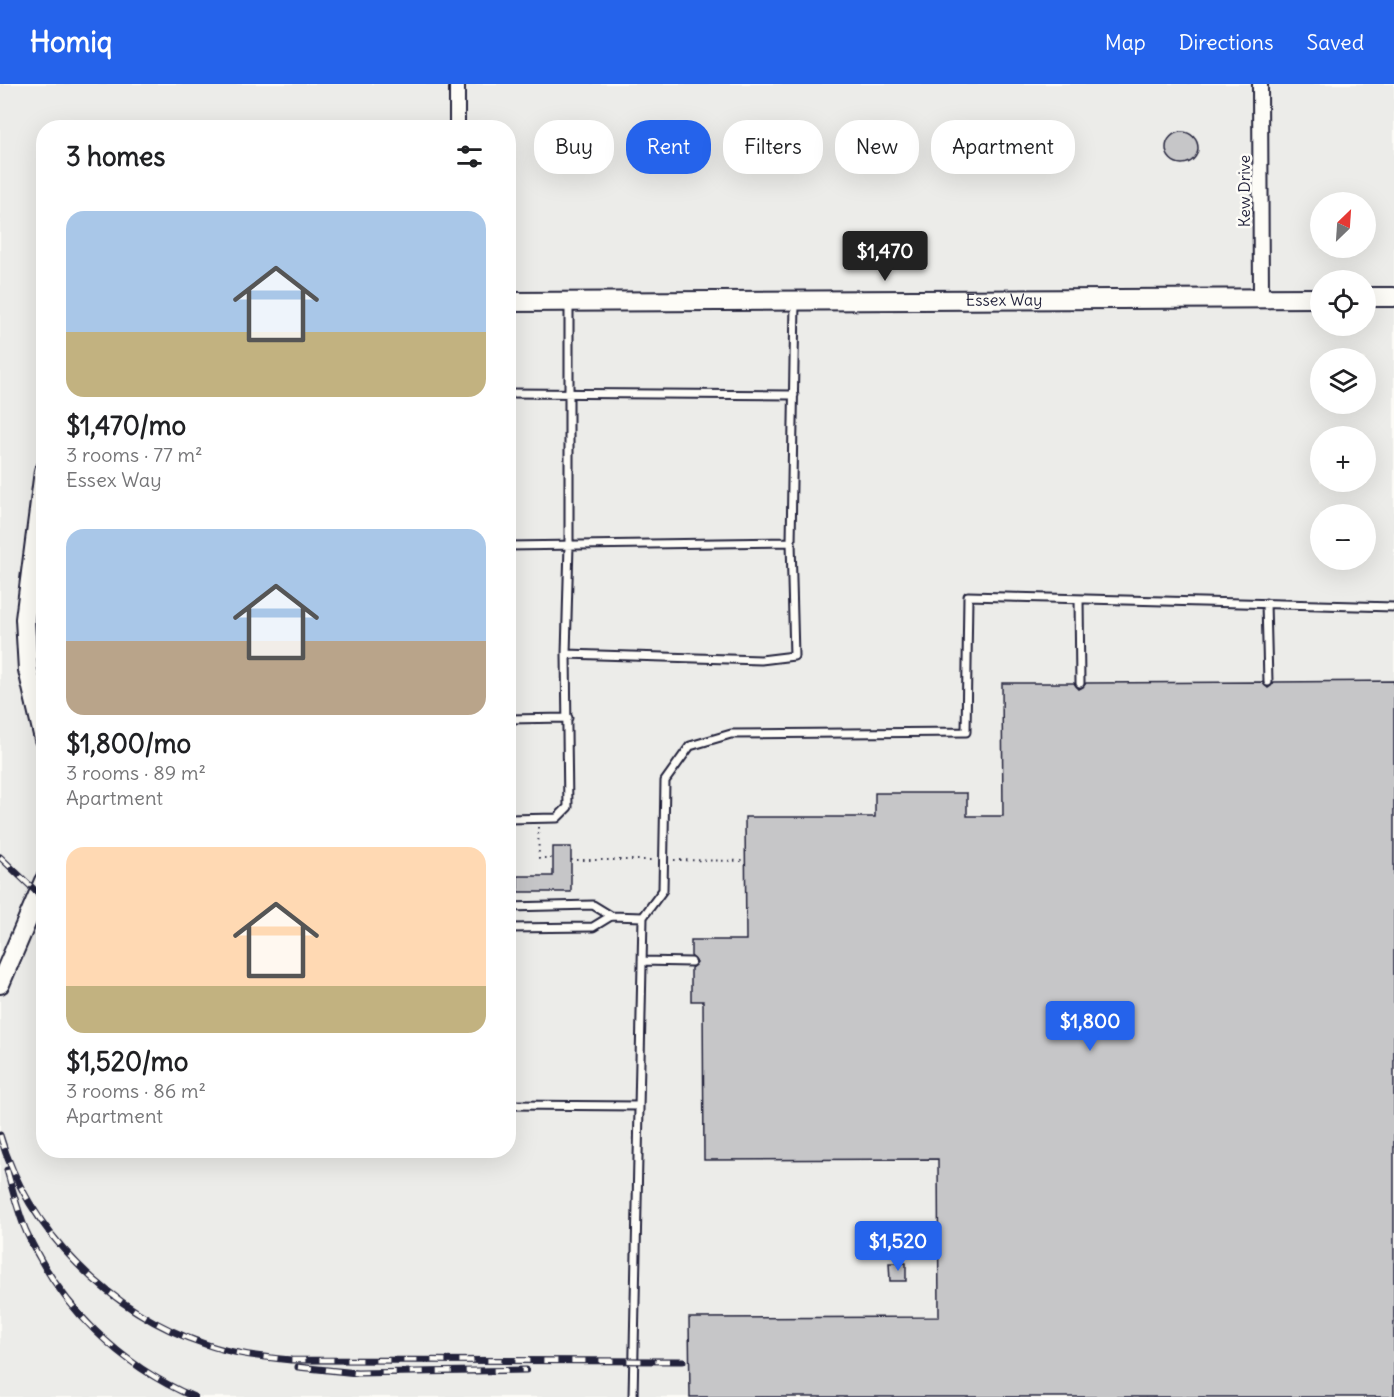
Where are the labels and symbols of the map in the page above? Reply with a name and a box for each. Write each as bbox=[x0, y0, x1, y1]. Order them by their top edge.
street label: Kew Drive bbox=[1234, 155, 1254, 227]
north arrow bbox=[1310, 192, 1376, 258]
pin: $1,470 bbox=[836, 231, 934, 282]
street label: Essex Way bbox=[966, 289, 1042, 310]
pin: $1,800 bbox=[1041, 1001, 1139, 1052]
pin: $1,520 bbox=[849, 1221, 947, 1272]

